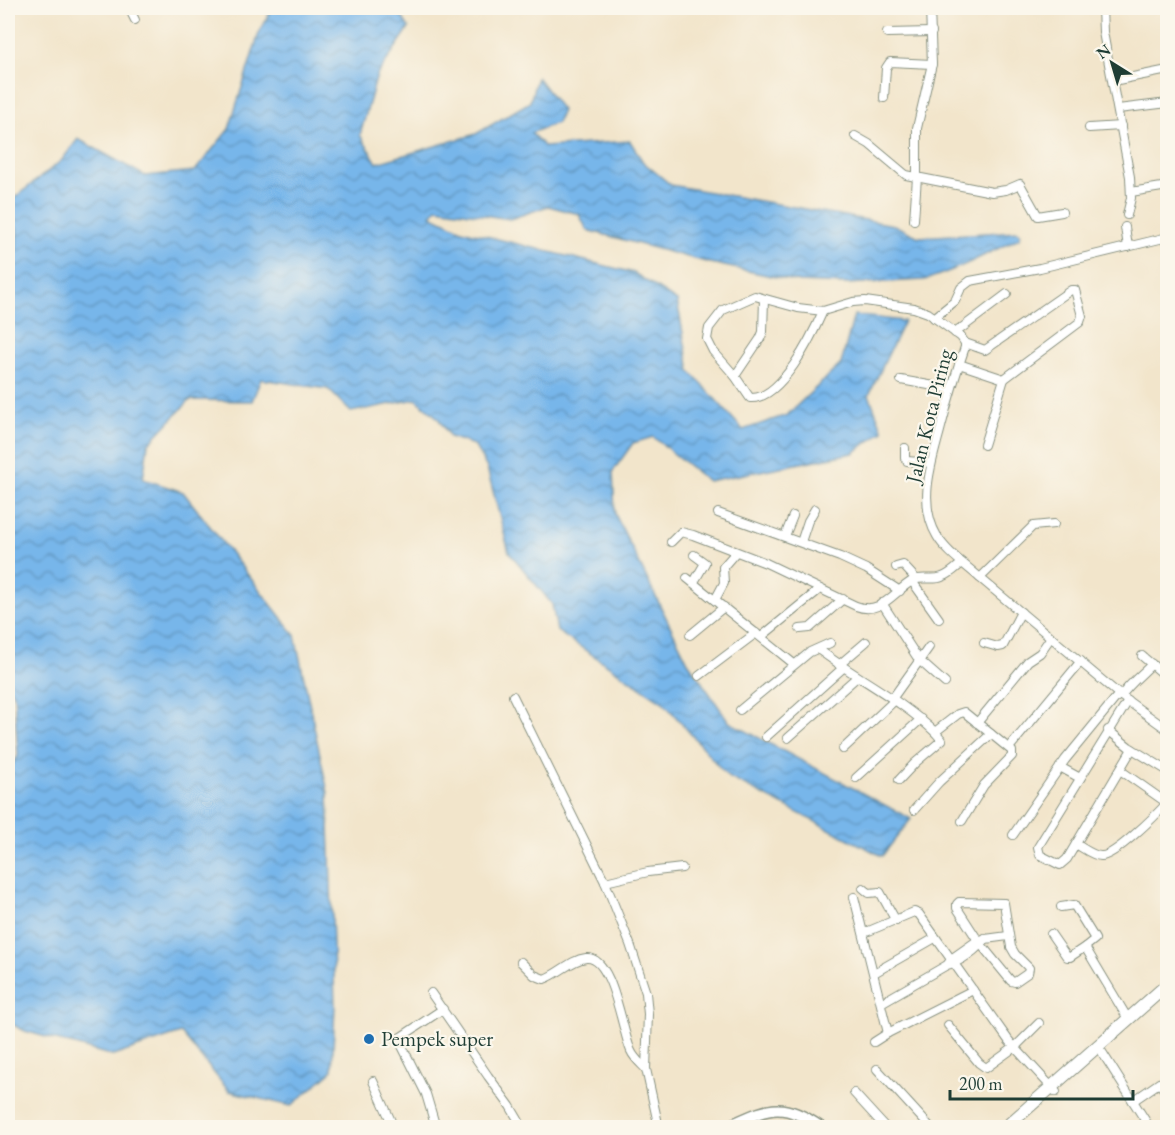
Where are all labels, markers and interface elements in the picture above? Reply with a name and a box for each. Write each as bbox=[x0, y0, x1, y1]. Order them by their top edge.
north arrow bbox=[1082, 33, 1142, 93]
text: N bbox=[1092, 39, 1115, 64]
street label: Jalan Kota Piring bbox=[898, 345, 958, 488]
place label: Pempek super bbox=[381, 1025, 493, 1052]
marker: Pempek super bbox=[362, 1032, 376, 1046]
scale bar bbox=[950, 1063, 1133, 1101]
text: 200 m bbox=[959, 1072, 1003, 1095]

